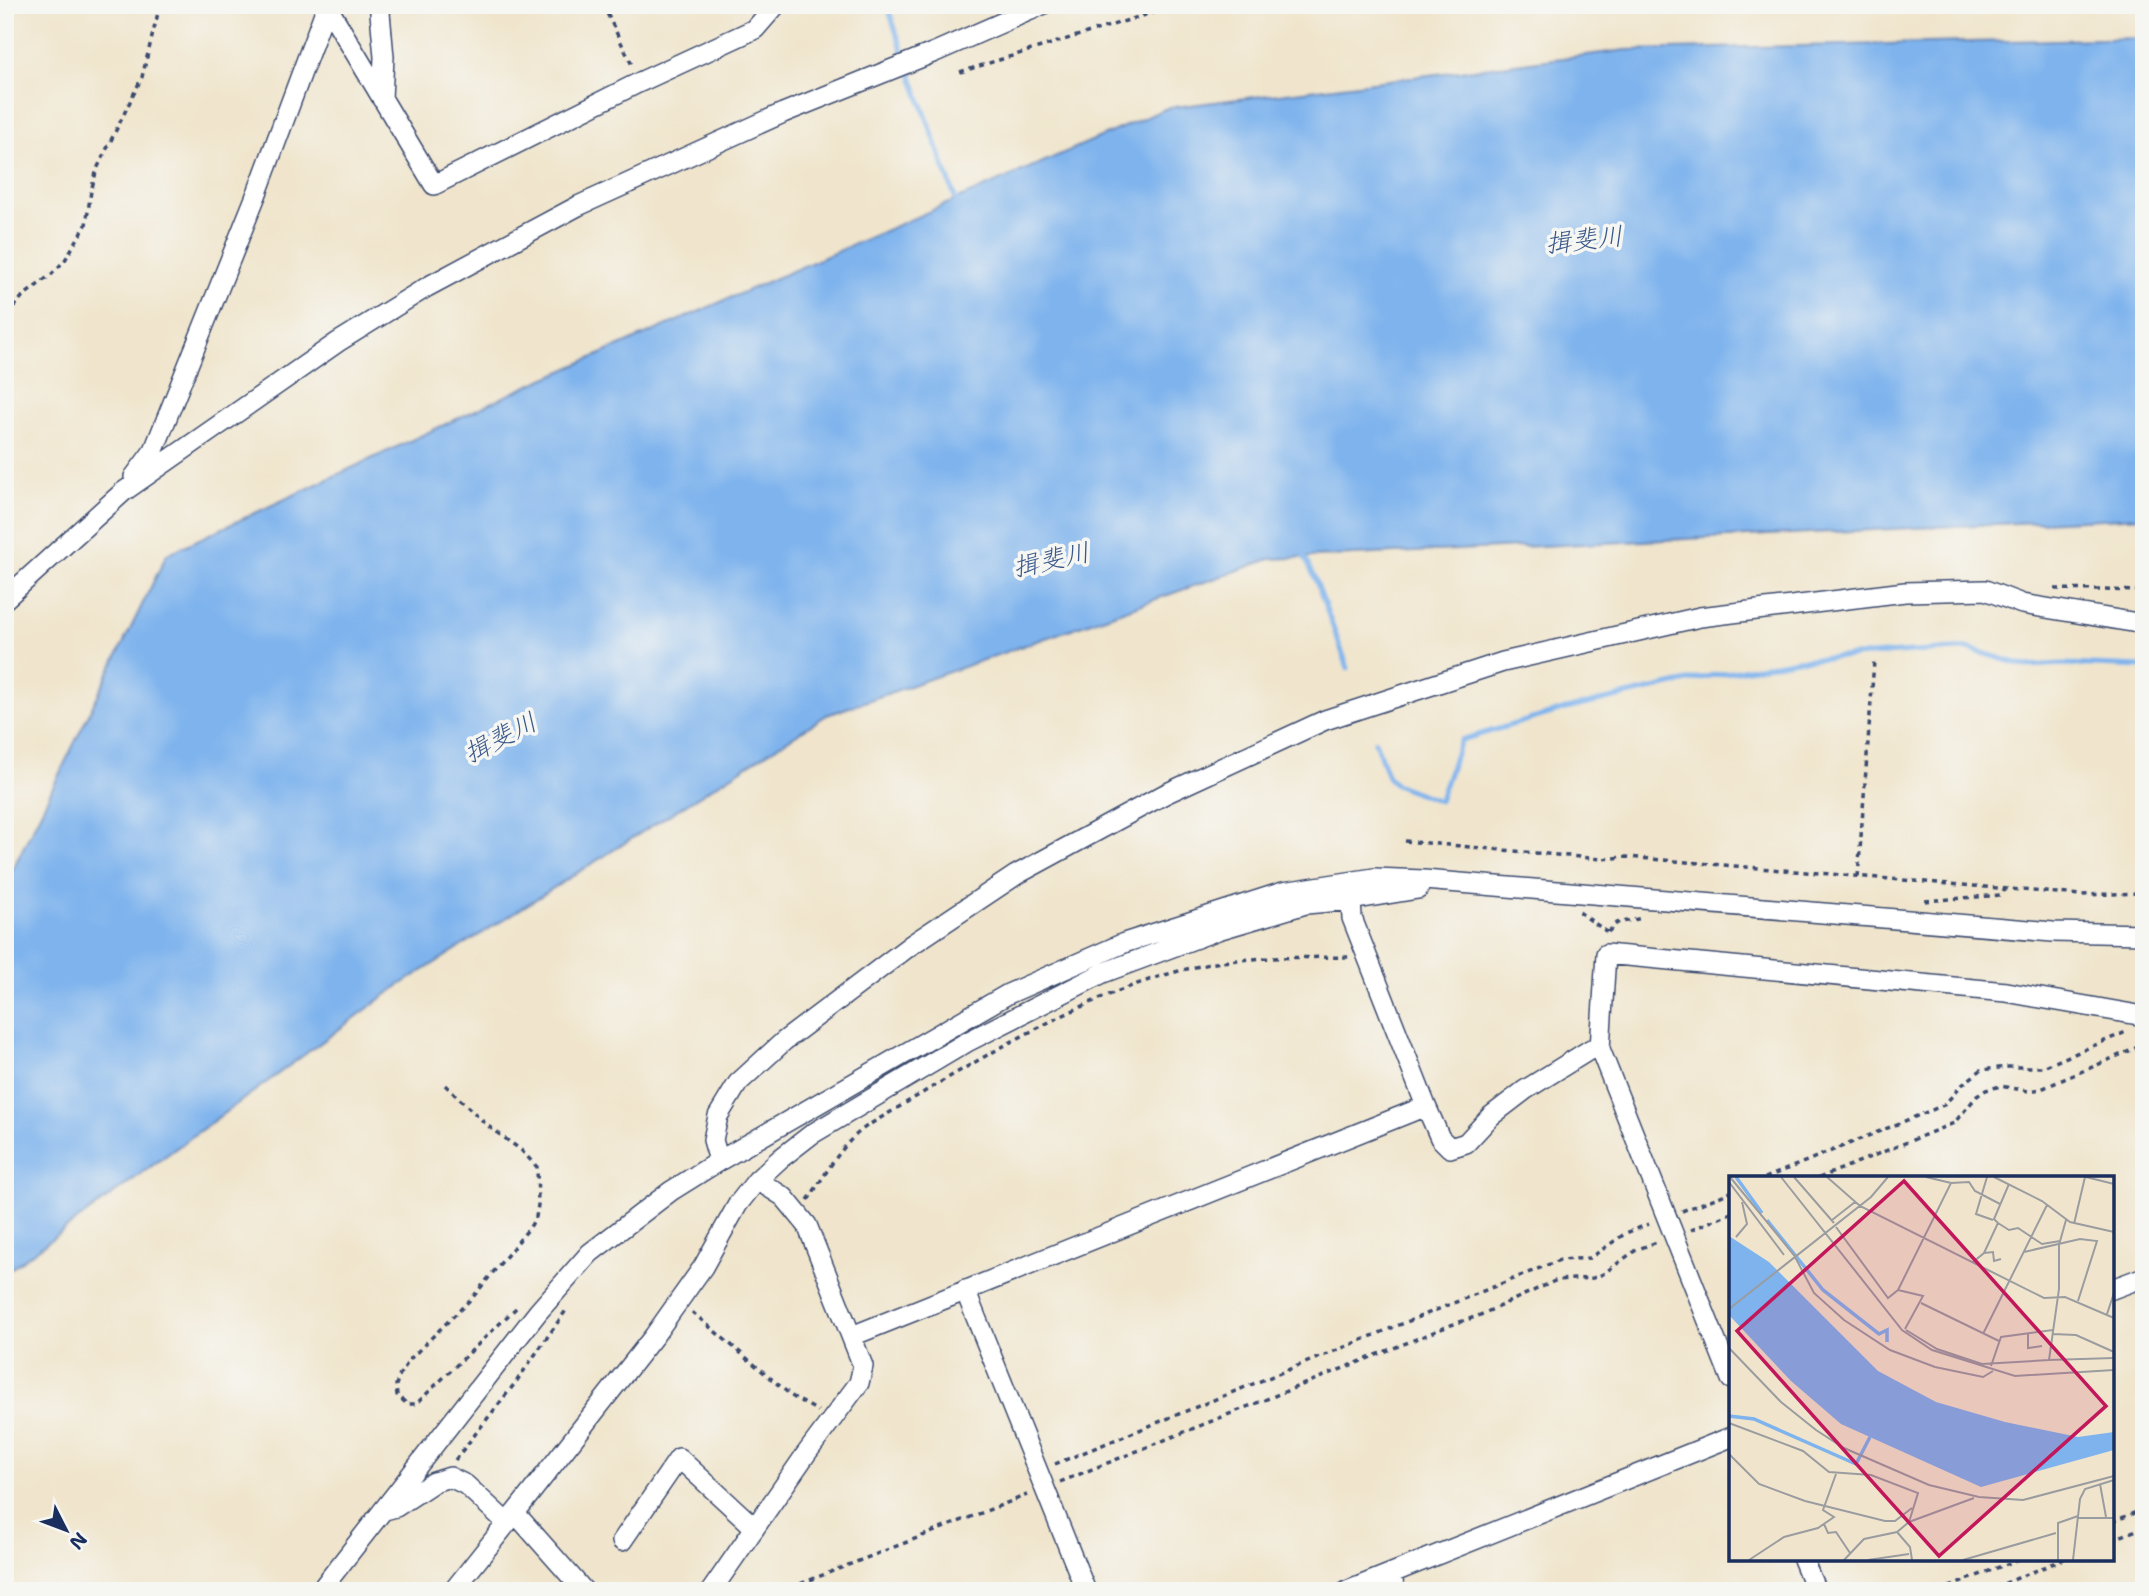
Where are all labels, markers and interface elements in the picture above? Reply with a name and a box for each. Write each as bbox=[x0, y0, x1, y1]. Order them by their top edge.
water label: 揖斐川 bbox=[1543, 218, 1625, 260]
water label: 揖斐川 bbox=[1009, 534, 1093, 584]
water label: 揖斐川 bbox=[457, 704, 543, 770]
inset map bbox=[1729, 1176, 2114, 1561]
north arrow bbox=[32, 1494, 102, 1564]
text: N bbox=[64, 1527, 93, 1555]

